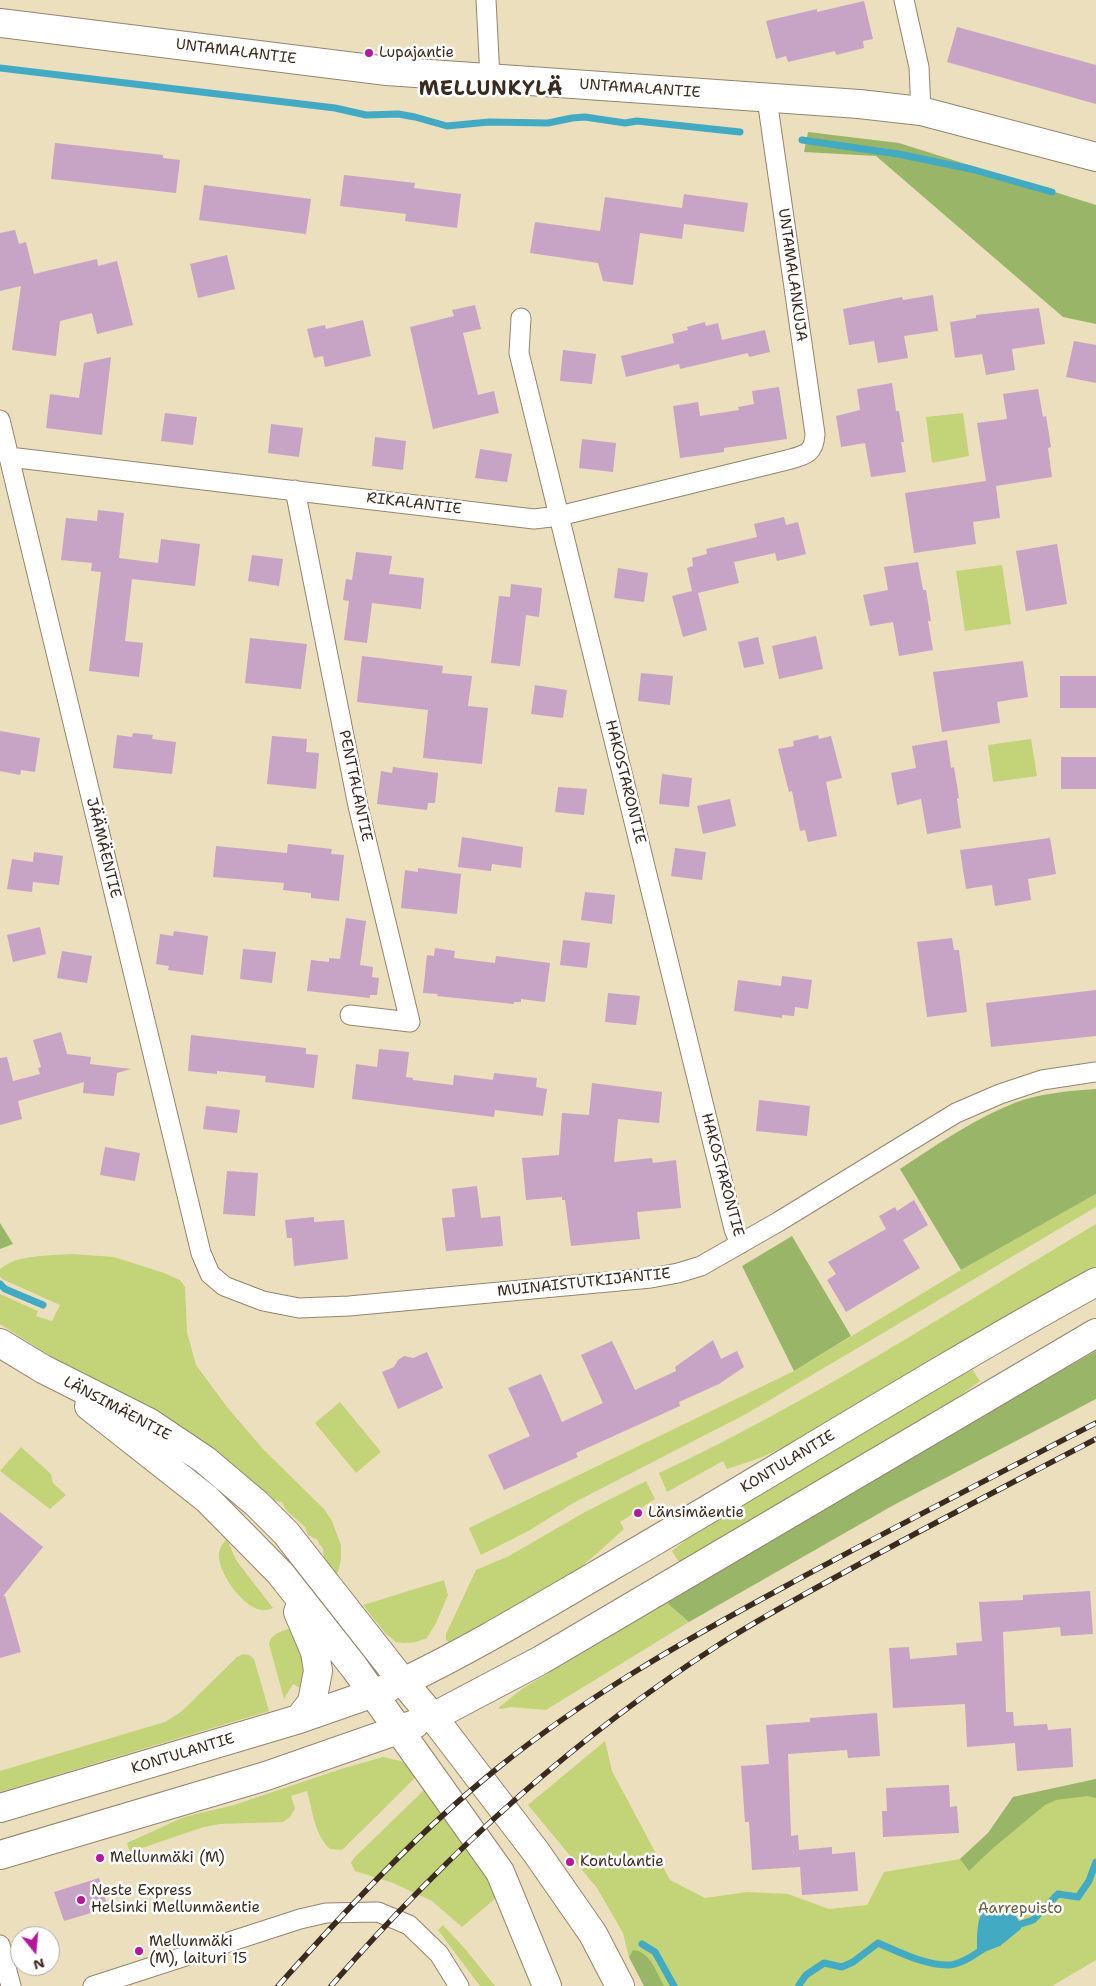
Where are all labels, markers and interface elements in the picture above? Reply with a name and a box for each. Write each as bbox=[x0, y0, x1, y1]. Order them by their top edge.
street label: UNTAMALANTIE bbox=[175, 36, 297, 68]
place label: Lupajantie bbox=[379, 44, 454, 62]
marker: Lupajantie bbox=[363, 47, 375, 59]
street label: UNTAMALANTIE bbox=[579, 76, 701, 102]
district label: MELLUNKYLÄ bbox=[417, 78, 565, 102]
street label: UNTAMALANKUJA bbox=[774, 207, 810, 343]
street label: RIKALANTIE bbox=[365, 489, 463, 519]
street label: HAKOSTARONTIE bbox=[601, 718, 649, 846]
street label: PENTTALANTIE bbox=[334, 729, 376, 843]
street label: JÄÄMÄENTIE bbox=[82, 796, 124, 900]
street label: HAKOSTARONTIE bbox=[697, 1111, 747, 1239]
street label: MUINAISTUTKIJANTIE bbox=[496, 1265, 672, 1301]
street label: LÄNSIMÄENTIE bbox=[60, 1373, 174, 1445]
street label: KONTULANTIE bbox=[738, 1427, 838, 1497]
place label: Länsimäentie bbox=[648, 1504, 744, 1522]
marker: Länsimäentie bbox=[632, 1507, 644, 1519]
street label: KONTULANTIE bbox=[129, 1730, 237, 1778]
place label: Mellunmäki (M) bbox=[110, 1849, 225, 1867]
marker: Mellunmäki (M) bbox=[94, 1852, 106, 1864]
place label: Kontulantie bbox=[580, 1853, 664, 1871]
marker: Kontulantie bbox=[564, 1856, 576, 1868]
place label: Neste Express Helsinki Mellunmäentie bbox=[91, 1882, 260, 1917]
marker: Neste Express Helsinki Mellunmäentie bbox=[75, 1894, 87, 1906]
park label: Aarrepuisto bbox=[978, 1900, 1062, 1918]
north arrow bbox=[10, 1926, 60, 1976]
place label: Mellunmäki (M), laituri 15 bbox=[149, 1933, 247, 1968]
marker: Mellunmäki (M), laituri 15 bbox=[133, 1945, 145, 1957]
text: N bbox=[31, 1954, 47, 1975]

